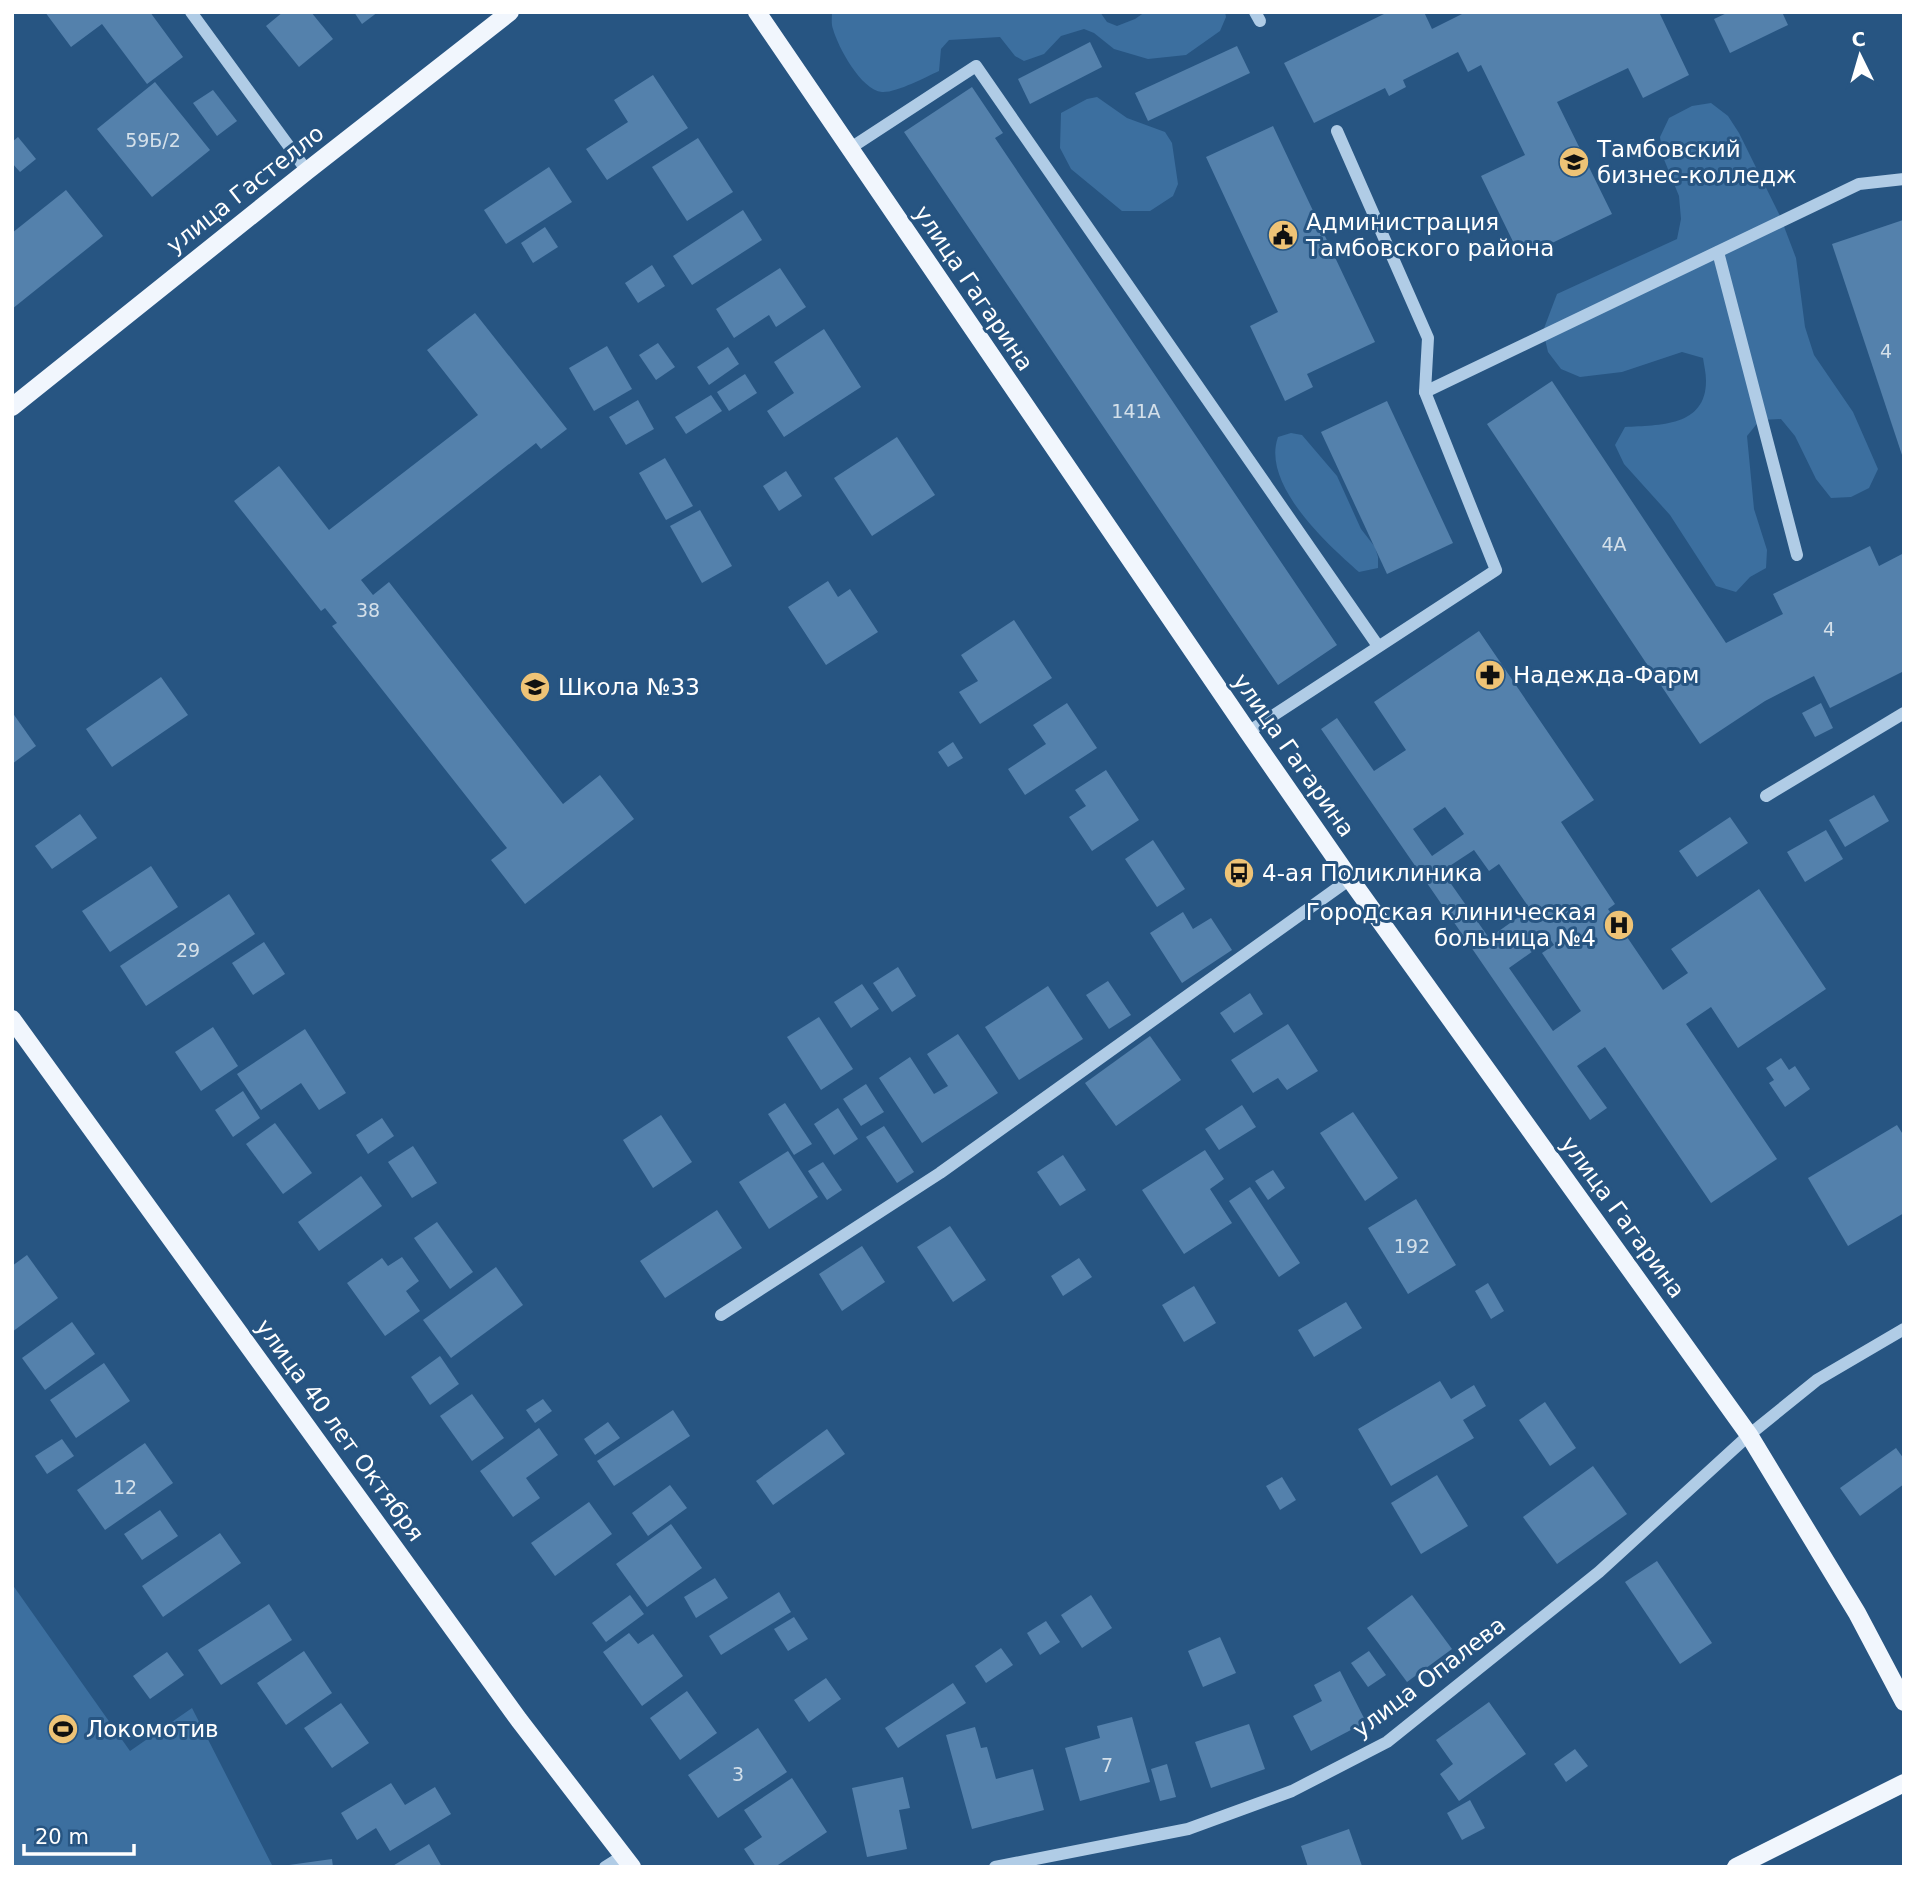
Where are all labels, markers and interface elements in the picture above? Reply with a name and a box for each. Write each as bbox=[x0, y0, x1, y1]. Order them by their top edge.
north arrow bbox=[1825, 21, 1895, 91]
text: С bbox=[1851, 27, 1866, 51]
street label: улица Гастелло bbox=[161, 120, 329, 258]
house number: 59Б/2 bbox=[125, 129, 181, 151]
place label: Тамбовский бизнес-колледж bbox=[1596, 136, 1797, 188]
school or university icon: Тамбовский бизнес-колледж bbox=[1557, 145, 1591, 179]
street label: улица Гагарина bbox=[909, 201, 1039, 375]
place label: Администрация Тамбовского района bbox=[1305, 209, 1554, 261]
public building icon: Администрация Тамбовского района bbox=[1266, 218, 1300, 252]
house number: 4 bbox=[1880, 340, 1892, 362]
house number: 141А bbox=[1111, 400, 1161, 422]
house number: 4А bbox=[1601, 533, 1627, 555]
house number: 38 bbox=[356, 599, 380, 621]
house number: 4 bbox=[1823, 618, 1835, 640]
pharmacy icon: Надежда-Фарм bbox=[1473, 658, 1507, 692]
place label: Надежда-Фарм bbox=[1513, 662, 1699, 688]
street label: улица Гагарина bbox=[1228, 668, 1360, 842]
school or university icon: Школа №33 bbox=[518, 670, 552, 704]
place label: Школа №33 bbox=[558, 674, 700, 700]
bus stop icon: 4-ая Поликлиника bbox=[1222, 856, 1256, 890]
place label: 4-ая Поликлиника bbox=[1262, 860, 1483, 886]
place label: Городская клиническая больница №4 bbox=[1306, 899, 1596, 951]
hospital icon: Городская клиническая больница №4 bbox=[1602, 908, 1636, 942]
house number: 29 bbox=[176, 939, 200, 961]
street label: улица Гагарина bbox=[1556, 1131, 1690, 1303]
house number: 192 bbox=[1394, 1235, 1430, 1257]
street label: улица 40 лет Октября bbox=[251, 1314, 429, 1546]
house number: 12 bbox=[113, 1476, 137, 1498]
street label: улица Опалева bbox=[1348, 1611, 1510, 1743]
sports icon: Локомотив bbox=[46, 1712, 80, 1746]
place label: Локомотив bbox=[86, 1716, 219, 1742]
house number: 7 bbox=[1101, 1754, 1113, 1776]
house number: 3 bbox=[732, 1763, 744, 1785]
scale bar bbox=[24, 1812, 135, 1856]
text: 20 m bbox=[35, 1825, 89, 1849]

